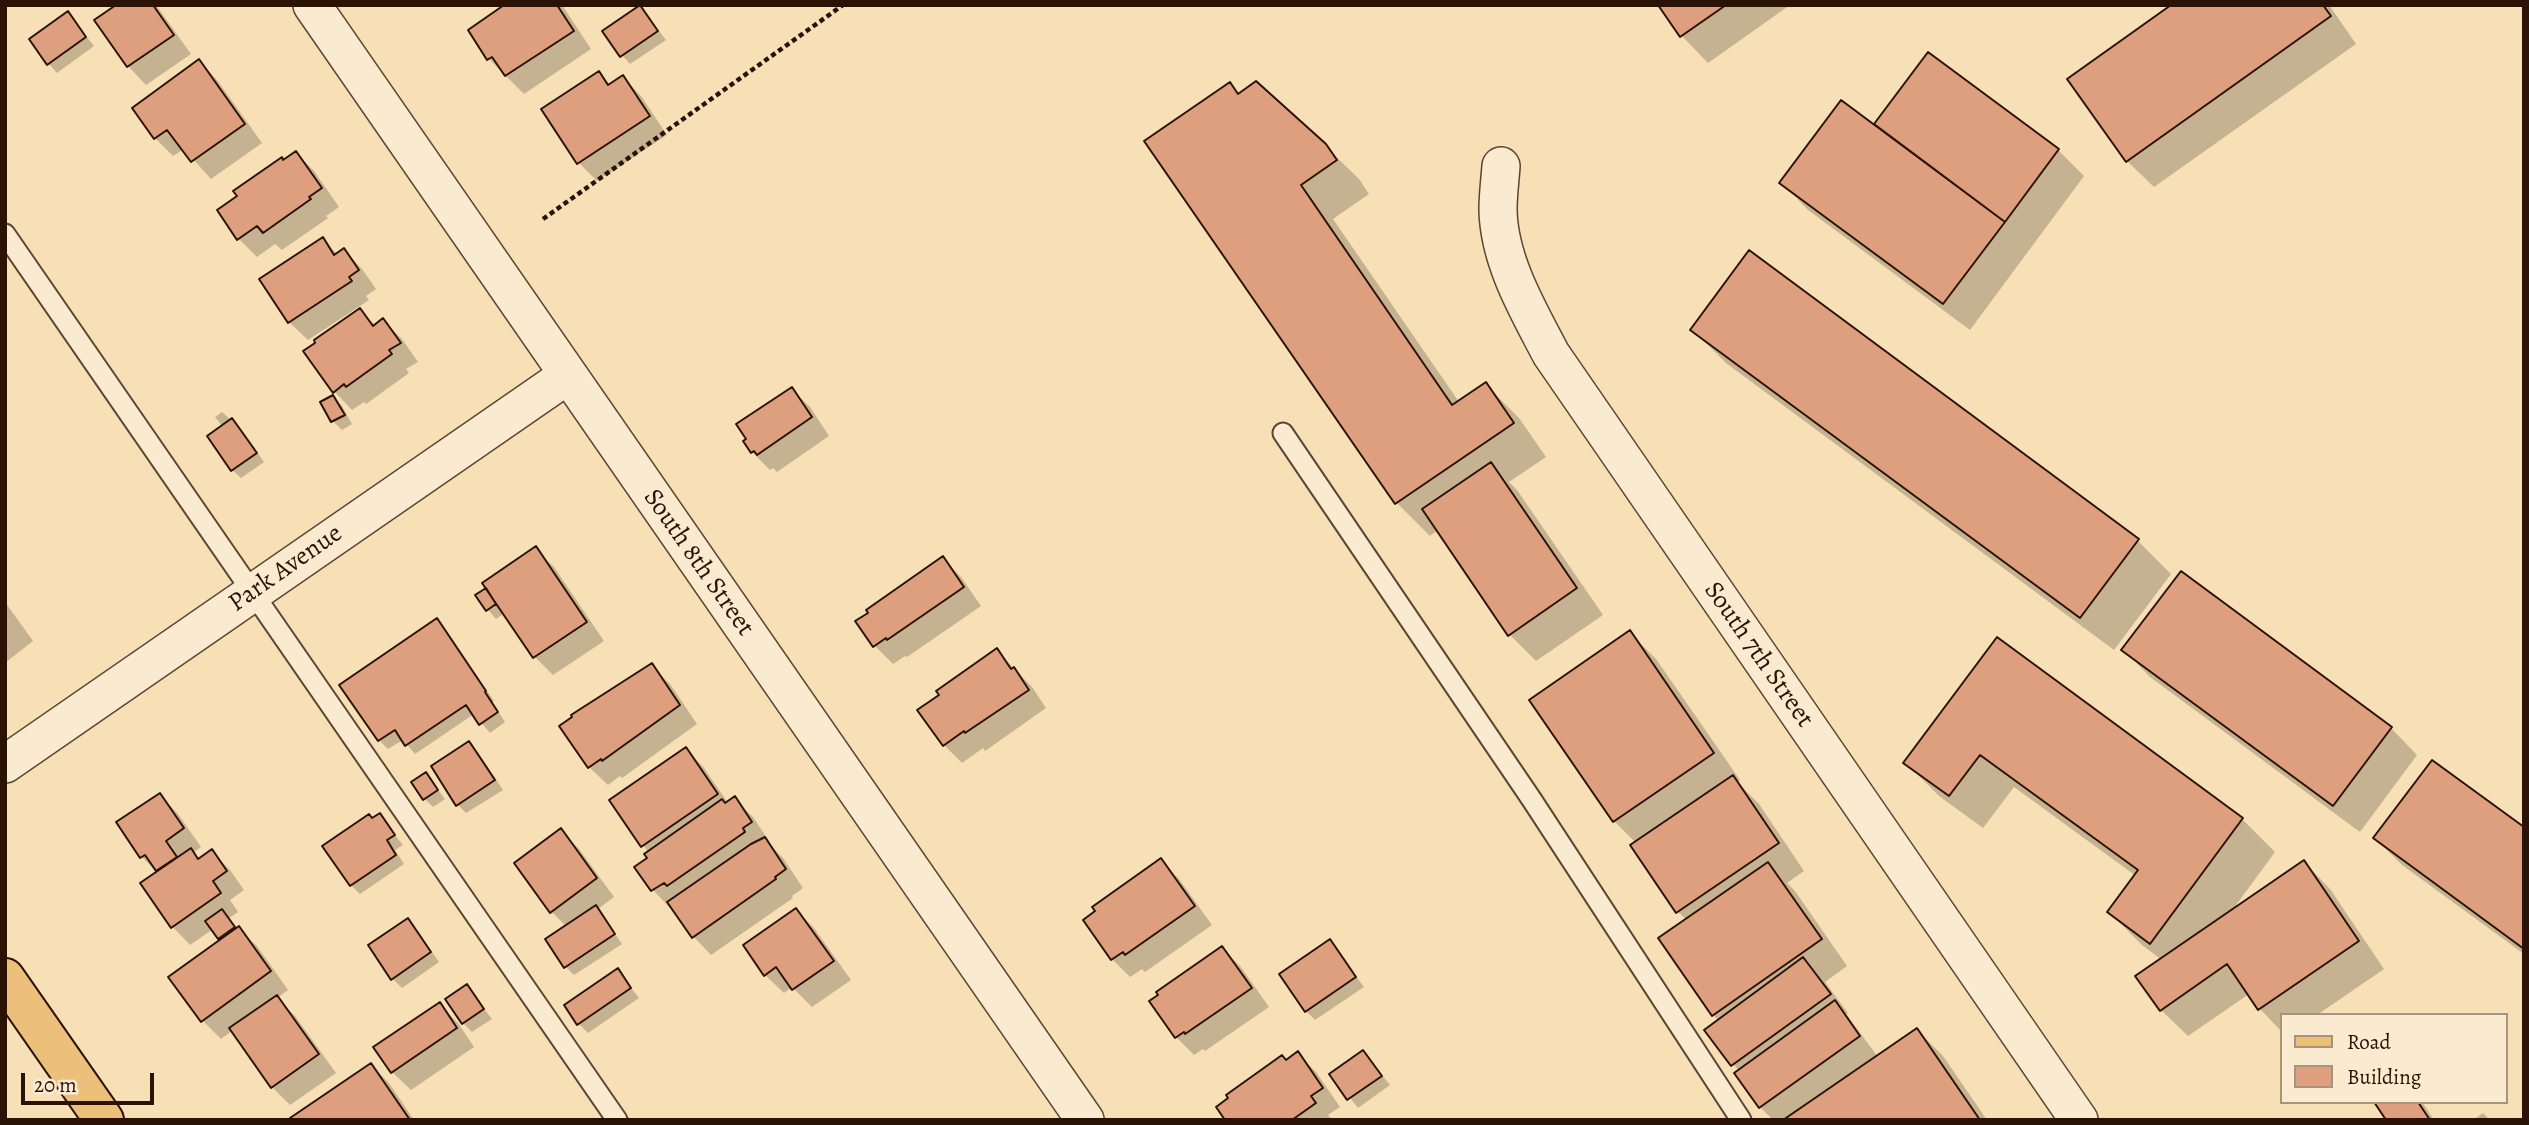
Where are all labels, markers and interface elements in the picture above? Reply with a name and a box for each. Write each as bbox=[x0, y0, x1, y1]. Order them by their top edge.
street label: South 8th Street bbox=[636, 484, 760, 642]
street label: Park Avenue bbox=[223, 519, 349, 619]
street label: South 7th Street bbox=[1696, 576, 1820, 734]
legend bbox=[2280, 1013, 2508, 1104]
text: Road bbox=[2347, 1028, 2391, 1056]
scale bar bbox=[24, 1058, 158, 1102]
text: Building bbox=[2347, 1063, 2421, 1091]
text: 20 m bbox=[34, 1071, 77, 1099]

